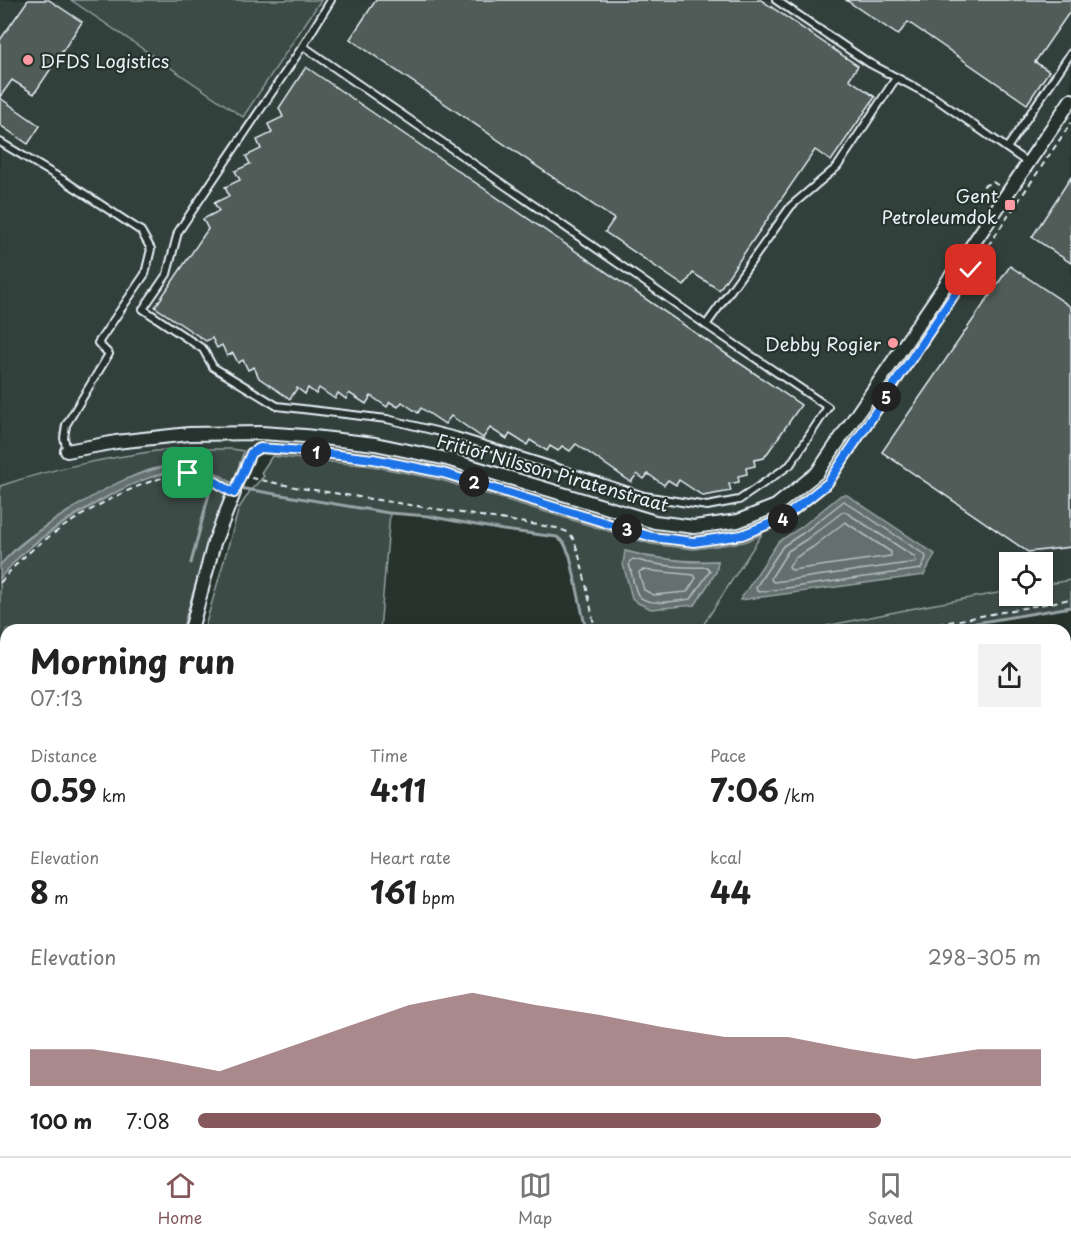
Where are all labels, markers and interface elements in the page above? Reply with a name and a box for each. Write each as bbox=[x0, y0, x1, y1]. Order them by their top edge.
place label: DFDS Logistics bbox=[40, 47, 169, 74]
marker: DFDS Logistics bbox=[21, 53, 35, 67]
place label: Gent Petroleumdok bbox=[881, 182, 998, 230]
marker: Gent Petroleumdok bbox=[1003, 198, 1017, 212]
pin bbox=[945, 244, 996, 295]
icon: check bbox=[954, 253, 987, 286]
place label: Debby Rogier bbox=[765, 330, 882, 357]
marker: Debby Rogier bbox=[886, 336, 900, 350]
pin: 5 bbox=[871, 382, 901, 412]
text: 5 bbox=[881, 385, 891, 409]
street label: Fritiof Nilsson Piratenstraat bbox=[434, 426, 672, 518]
pin: 1 bbox=[301, 437, 331, 467]
text: 1 bbox=[312, 440, 320, 464]
pin bbox=[162, 447, 213, 498]
icon: arrive bbox=[171, 456, 204, 489]
pin: 2 bbox=[459, 467, 489, 497]
text: 2 bbox=[468, 470, 480, 494]
pin: 4 bbox=[768, 504, 798, 534]
text: 4 bbox=[778, 507, 788, 531]
pin: 3 bbox=[612, 514, 642, 544]
text: 3 bbox=[622, 517, 632, 541]
map controls bbox=[999, 552, 1053, 606]
button: locate bbox=[999, 552, 1053, 606]
text: Morning run bbox=[30, 635, 235, 685]
button: share bbox=[978, 644, 1041, 707]
text: 07:13 bbox=[30, 683, 83, 713]
text: Distance bbox=[30, 743, 97, 767]
text: Time bbox=[370, 743, 408, 767]
text: Pace bbox=[710, 743, 746, 767]
text: 0.59 bbox=[30, 767, 97, 812]
text: 4:11 bbox=[370, 767, 426, 812]
text: 7:06 bbox=[710, 767, 779, 812]
text: km bbox=[97, 783, 126, 807]
text: /km bbox=[779, 783, 815, 807]
text: Elevation bbox=[30, 845, 99, 869]
text: Heart rate bbox=[370, 845, 451, 869]
text: kcal bbox=[710, 845, 742, 869]
text: 8 bbox=[30, 869, 49, 914]
text: 161 bbox=[370, 869, 417, 914]
text: 44 bbox=[710, 869, 751, 914]
text: m bbox=[49, 885, 69, 909]
text: bpm bbox=[417, 885, 455, 909]
text: Elevation bbox=[30, 942, 116, 972]
text: 298–305 m bbox=[928, 942, 1041, 972]
text: 100 m bbox=[30, 1106, 92, 1136]
text: 7:08 bbox=[126, 1106, 170, 1136]
tab: Home bbox=[158, 1169, 202, 1229]
tab: Map bbox=[518, 1169, 552, 1229]
tab: Saved bbox=[868, 1169, 913, 1229]

